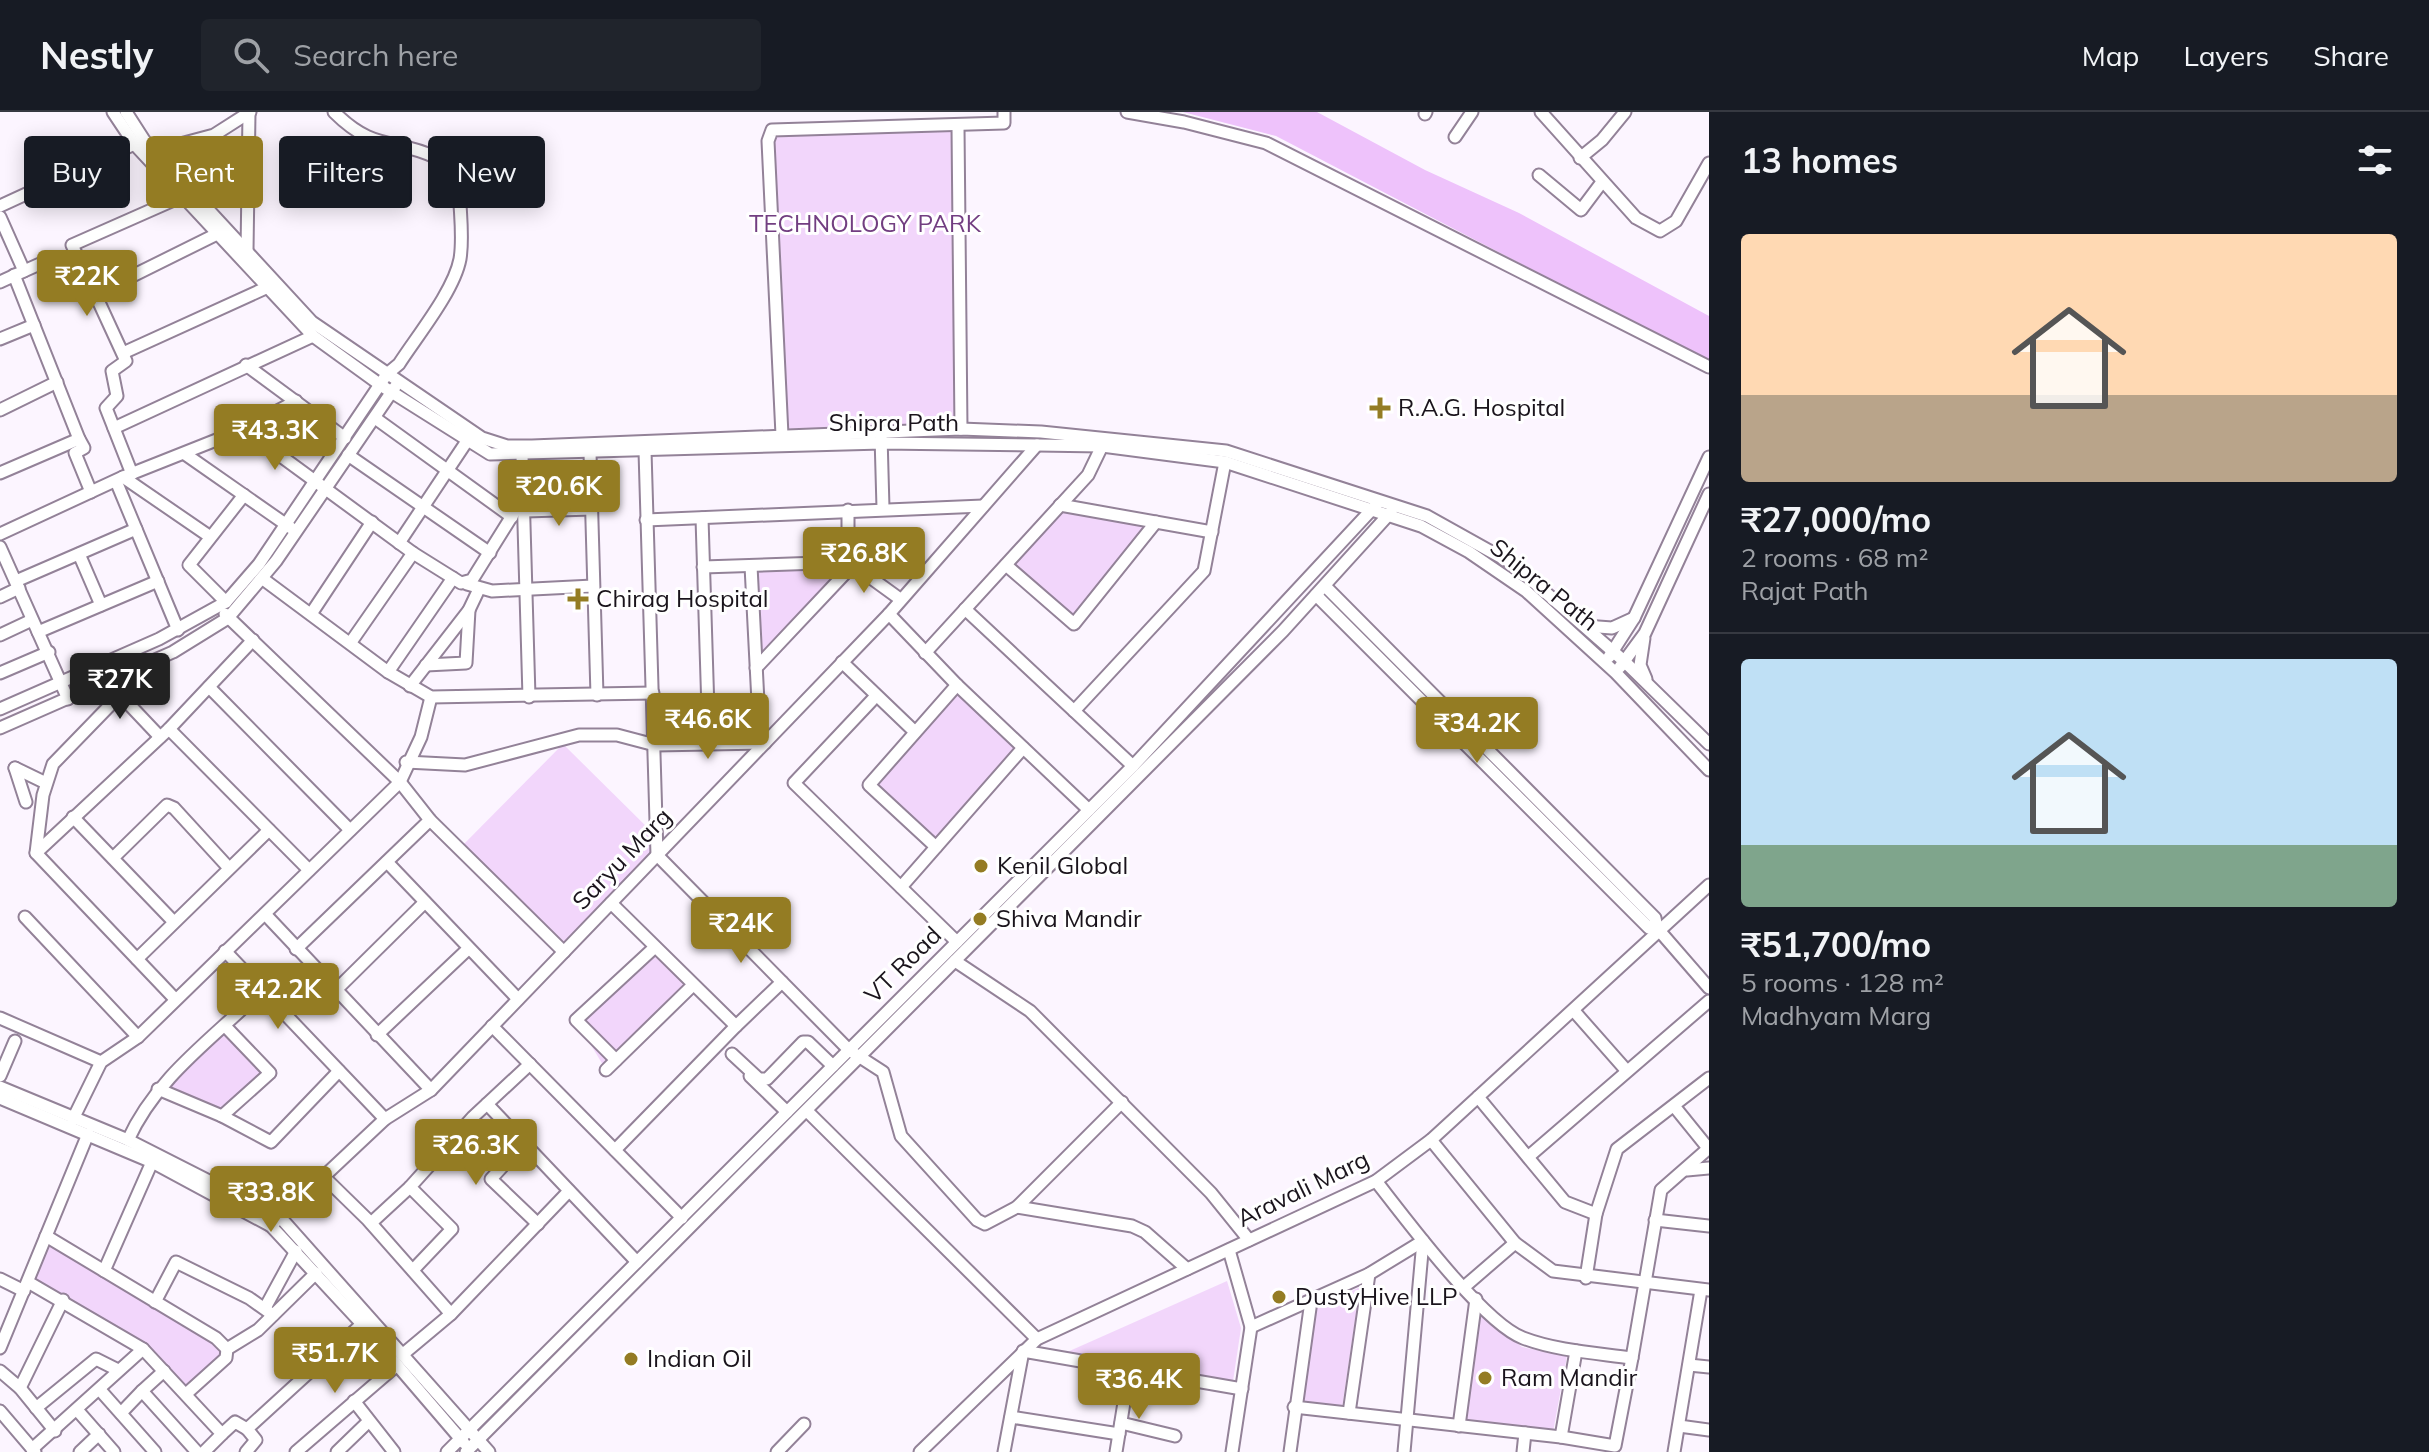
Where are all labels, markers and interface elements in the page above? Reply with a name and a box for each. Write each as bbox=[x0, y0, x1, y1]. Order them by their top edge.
search box bbox=[201, 19, 761, 91]
text: Nestly bbox=[40, 31, 153, 79]
icon: search bbox=[229, 33, 273, 77]
text: Search here bbox=[293, 36, 458, 74]
text: Map bbox=[2082, 38, 2139, 73]
text: Layers bbox=[2183, 38, 2269, 73]
text: Share bbox=[2313, 38, 2389, 73]
chip: Buy bbox=[24, 136, 130, 208]
chip: Rent bbox=[146, 136, 263, 208]
chip: Filters bbox=[279, 136, 412, 208]
chip: New bbox=[428, 136, 545, 208]
icon: filters bbox=[2353, 138, 2397, 182]
text: 13 homes bbox=[1741, 139, 1898, 182]
park label: TECHNOLOGY PARK bbox=[749, 208, 982, 238]
pin: ₹22K bbox=[40, 250, 134, 318]
text: ₹22K bbox=[55, 259, 119, 292]
icon: home bbox=[1997, 286, 2141, 430]
place label: R.A.G. Hospital bbox=[1398, 392, 1565, 422]
marker: R.A.G. Hospital bbox=[1369, 397, 1391, 419]
pin: ₹43.3K bbox=[210, 404, 340, 472]
street label: Shipra Path bbox=[829, 407, 959, 437]
text: ₹43.3K bbox=[232, 413, 318, 446]
pin: ₹20.6K bbox=[494, 460, 624, 528]
text: ₹20.6K bbox=[516, 469, 602, 502]
text: ₹27,000/mo bbox=[1741, 498, 1931, 541]
pin: ₹26.8K bbox=[799, 527, 929, 595]
street label: Shipra Path bbox=[1485, 532, 1605, 637]
text: ₹26.8K bbox=[821, 536, 907, 569]
text: 2 rooms · 68 m² bbox=[1741, 541, 1928, 574]
text: Rajat Path bbox=[1741, 574, 1868, 607]
place label: Chirag Hospital bbox=[596, 583, 769, 613]
marker: Chirag Hospital bbox=[567, 588, 589, 610]
pin: ₹27K bbox=[73, 653, 167, 721]
text: ₹27K bbox=[88, 662, 152, 695]
pin: ₹46.6K bbox=[643, 693, 773, 761]
pin: ₹34.2K bbox=[1412, 697, 1542, 765]
text: ₹46.6K bbox=[665, 702, 751, 735]
text: ₹34.2K bbox=[1434, 706, 1520, 739]
icon: home bbox=[1997, 711, 2141, 855]
street label: Saryu Marg bbox=[565, 801, 677, 915]
place label: Kenil Global bbox=[997, 850, 1128, 880]
marker: Kenil Global bbox=[972, 857, 990, 875]
pin: ₹24K bbox=[694, 897, 788, 965]
place label: Shiva Mandir bbox=[996, 903, 1142, 933]
text: ₹24K bbox=[709, 906, 773, 939]
marker: Shiva Mandir bbox=[971, 910, 989, 928]
street label: VT Road bbox=[858, 920, 947, 1009]
text: ₹51,700/mo bbox=[1741, 923, 1931, 966]
pin: ₹42.2K bbox=[213, 963, 343, 1031]
text: 5 rooms · 128 m² bbox=[1741, 966, 1944, 999]
text: ₹42.2K bbox=[235, 972, 321, 1005]
text: Madhyam Marg bbox=[1741, 999, 1931, 1032]
pin: ₹26.3K bbox=[411, 1119, 541, 1187]
text: ₹26.3K bbox=[433, 1128, 519, 1161]
street label: Aravali Marg bbox=[1232, 1143, 1373, 1233]
pin: ₹33.8K bbox=[206, 1166, 336, 1234]
text: ₹33.8K bbox=[228, 1175, 314, 1208]
place label: DustyHive LLP bbox=[1295, 1281, 1458, 1311]
marker: DustyHive LLP bbox=[1270, 1288, 1288, 1306]
pin: ₹51.7K bbox=[270, 1327, 400, 1395]
text: ₹51.7K bbox=[292, 1336, 378, 1369]
place label: Indian Oil bbox=[647, 1343, 752, 1373]
marker: Indian Oil bbox=[622, 1350, 640, 1368]
pin: ₹36.4K bbox=[1074, 1353, 1204, 1421]
text: ₹36.4K bbox=[1096, 1362, 1182, 1395]
place label: Ram Mandir bbox=[1501, 1362, 1637, 1392]
marker: Ram Mandir bbox=[1476, 1369, 1494, 1387]

